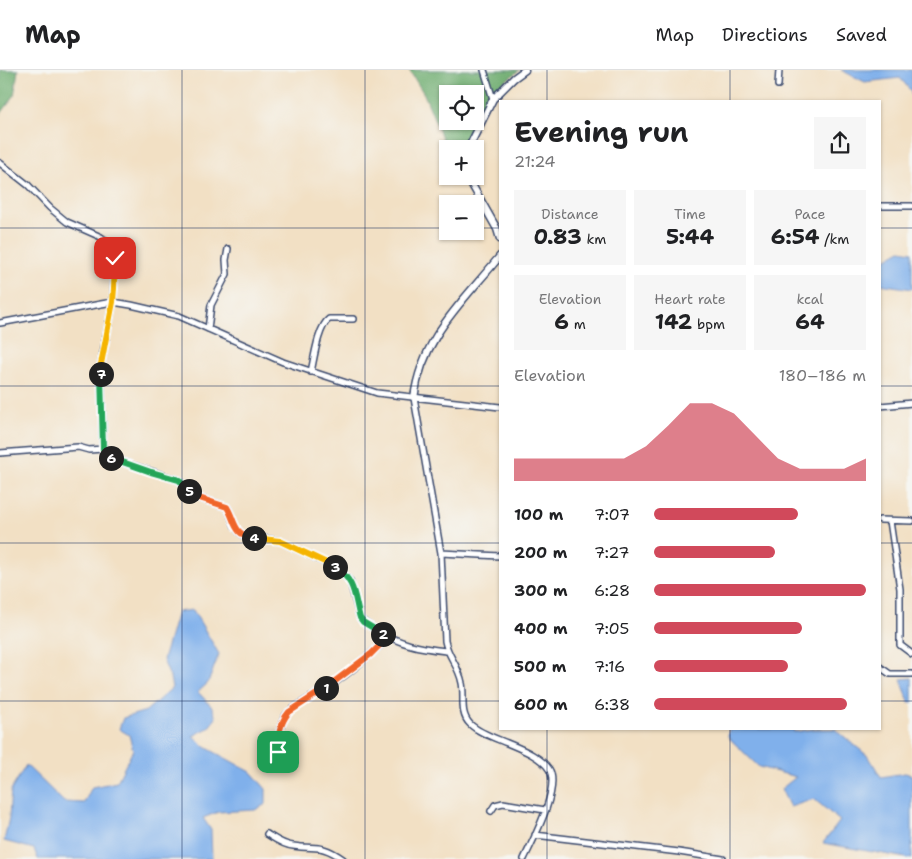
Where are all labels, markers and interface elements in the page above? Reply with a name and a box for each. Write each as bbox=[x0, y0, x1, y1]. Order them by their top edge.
text: Map bbox=[25, 19, 81, 51]
text: Map bbox=[656, 23, 694, 47]
text: Directions bbox=[722, 23, 808, 47]
text: Saved bbox=[836, 23, 887, 47]
map controls bbox=[439, 85, 484, 240]
button: locate bbox=[439, 85, 484, 130]
text: Evening run bbox=[514, 113, 689, 151]
button: share bbox=[814, 117, 866, 169]
button: + bbox=[439, 140, 484, 185]
text: 21:24 bbox=[514, 151, 556, 172]
button: − bbox=[439, 195, 484, 240]
text: Distance bbox=[541, 205, 599, 223]
text: Time bbox=[674, 205, 706, 223]
text: Pace bbox=[795, 205, 825, 223]
text: 0.83 bbox=[534, 223, 582, 251]
text: 5:44 bbox=[666, 223, 714, 251]
text: 6:54 bbox=[771, 223, 819, 251]
text: km bbox=[582, 230, 606, 248]
text: /km bbox=[819, 230, 849, 248]
pin bbox=[94, 237, 136, 279]
icon: check bbox=[101, 244, 129, 272]
text: Elevation bbox=[539, 290, 601, 308]
text: Heart rate bbox=[654, 290, 726, 308]
text: kcal bbox=[796, 290, 824, 308]
text: 6 bbox=[554, 308, 569, 336]
text: 142 bbox=[655, 308, 692, 336]
text: 64 bbox=[795, 308, 825, 336]
text: m bbox=[569, 315, 586, 333]
text: bpm bbox=[692, 315, 725, 333]
pin: 7 bbox=[88, 362, 114, 386]
text: 7 bbox=[97, 365, 106, 383]
text: Elevation bbox=[514, 365, 586, 386]
text: 180–186 m bbox=[779, 365, 866, 386]
pin: 6 bbox=[98, 446, 124, 470]
text: 6 bbox=[107, 449, 116, 467]
pin: 5 bbox=[176, 478, 202, 504]
text: 5 bbox=[185, 482, 194, 500]
text: 100 m bbox=[514, 504, 563, 525]
text: 7:07 bbox=[594, 504, 630, 525]
pin: 4 bbox=[242, 526, 266, 550]
text: 4 bbox=[250, 529, 259, 547]
text: 200 m bbox=[514, 542, 567, 563]
text: 7:27 bbox=[594, 542, 629, 563]
pin: 3 bbox=[322, 554, 348, 580]
text: 3 bbox=[331, 558, 340, 576]
text: 300 m bbox=[514, 580, 568, 601]
text: 6:28 bbox=[594, 580, 630, 601]
text: 400 m bbox=[514, 618, 568, 639]
text: 7:05 bbox=[594, 618, 629, 639]
pin: 2 bbox=[370, 622, 396, 646]
text: 2 bbox=[379, 625, 388, 643]
text: 500 m bbox=[514, 656, 566, 677]
text: 7:16 bbox=[594, 656, 625, 677]
pin: 1 bbox=[314, 676, 338, 700]
text: 1 bbox=[323, 679, 330, 697]
text: 600 m bbox=[514, 694, 568, 715]
text: 6:38 bbox=[594, 694, 630, 715]
pin bbox=[257, 731, 299, 773]
icon: arrive bbox=[264, 738, 292, 766]

